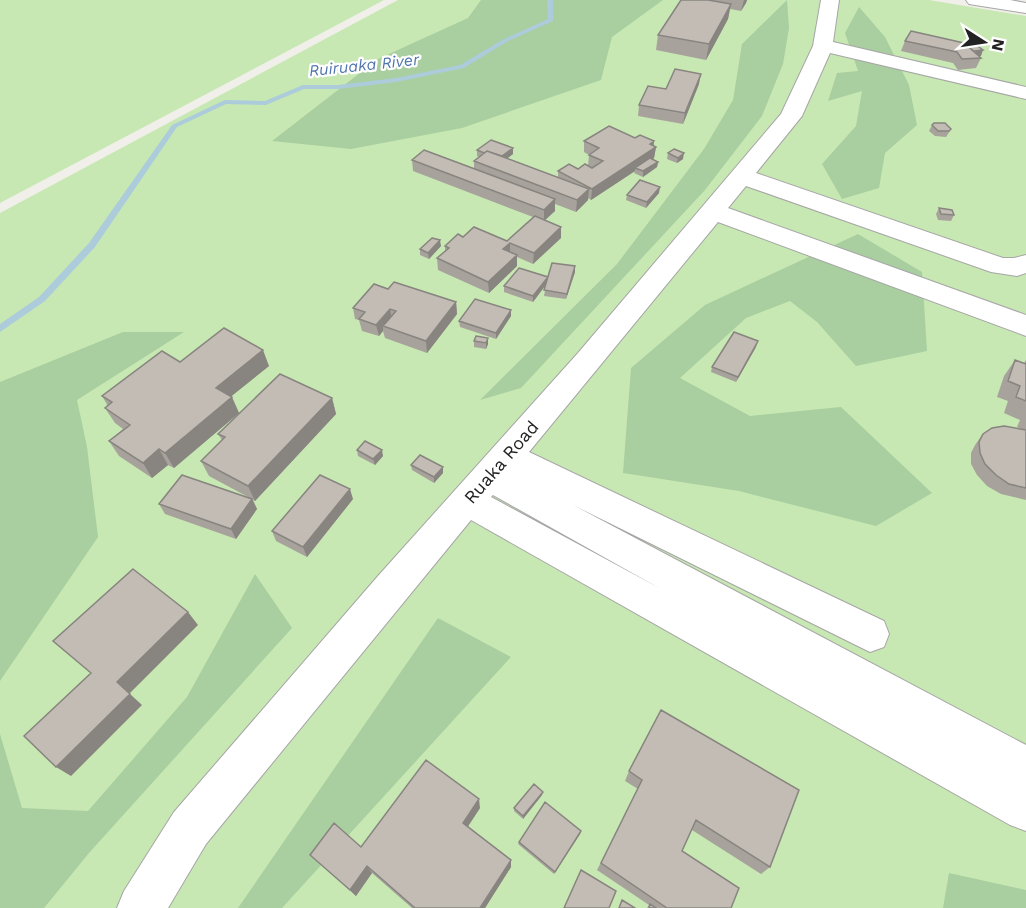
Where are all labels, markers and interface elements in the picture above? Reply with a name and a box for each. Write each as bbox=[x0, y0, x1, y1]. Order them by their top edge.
north arrow bbox=[954, 12, 1014, 72]
text: N bbox=[988, 37, 1009, 53]
water label: Ruiruaka River bbox=[308, 50, 421, 80]
street label: Ruaka Road bbox=[459, 416, 543, 508]

